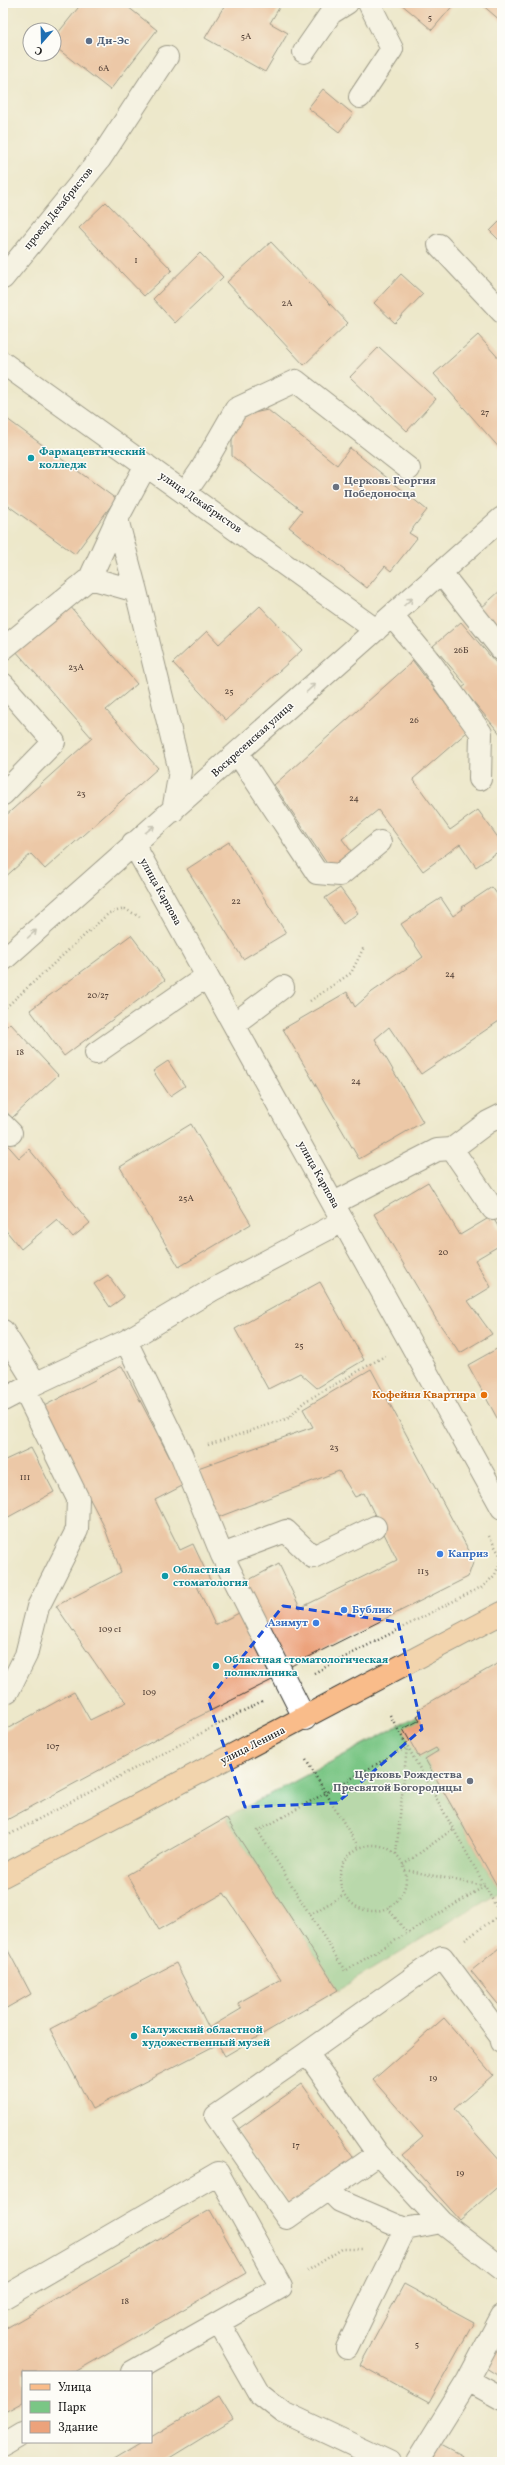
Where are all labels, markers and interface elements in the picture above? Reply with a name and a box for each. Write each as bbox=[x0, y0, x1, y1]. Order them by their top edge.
house number: 5 bbox=[428, 11, 432, 24]
north arrow bbox=[22, 22, 62, 62]
house number: 5А bbox=[241, 30, 252, 43]
place label: Ди-Эс bbox=[97, 34, 129, 49]
marker: Ди-Эс bbox=[84, 36, 94, 46]
text: С bbox=[33, 42, 45, 58]
house number: 6А bbox=[99, 62, 110, 75]
street label: проезд Декабристов bbox=[21, 164, 97, 253]
house number: 1 bbox=[134, 254, 138, 267]
house number: 2А bbox=[281, 297, 293, 310]
house number: 27 bbox=[481, 406, 489, 419]
place label: Фармацевтический колледж bbox=[39, 445, 146, 473]
marker: Фармацевтический колледж bbox=[26, 453, 36, 463]
street label: улица Декабристов bbox=[156, 469, 245, 538]
place label: Церковь Георгия Победоносца bbox=[344, 474, 436, 502]
marker: Церковь Георгия Победоносца bbox=[331, 482, 341, 492]
one-way arrow bbox=[403, 597, 414, 606]
house number: 26Б bbox=[454, 644, 469, 657]
house number: 23А bbox=[68, 661, 84, 674]
one-way arrow bbox=[306, 684, 317, 693]
house number: 25 bbox=[224, 685, 234, 698]
street label: Воскресенская улица bbox=[208, 699, 298, 781]
house number: 26 bbox=[409, 714, 419, 727]
house number: 23 bbox=[76, 787, 86, 800]
house number: 24 bbox=[349, 792, 359, 805]
one-way arrow bbox=[145, 825, 156, 834]
street label: улица Карпова bbox=[135, 856, 185, 929]
house number: 22 bbox=[231, 895, 241, 908]
one-way arrow bbox=[27, 929, 37, 939]
house number: 24 bbox=[445, 968, 455, 981]
house number: 20/27 bbox=[87, 989, 109, 1002]
house number: 18 bbox=[16, 1046, 24, 1059]
house number: 24 bbox=[351, 1075, 361, 1088]
street label: улица Карпова bbox=[293, 1139, 343, 1212]
house number: 25А bbox=[178, 1192, 194, 1205]
house number: 20 bbox=[438, 1246, 449, 1259]
house number: 25 bbox=[294, 1339, 304, 1352]
place label: Кофейня Квартира bbox=[372, 1388, 476, 1403]
marker: Кофейня Квартира bbox=[479, 1390, 489, 1400]
house number: 23 bbox=[329, 1441, 339, 1454]
house number: 111 bbox=[20, 1471, 30, 1484]
place label: Каприз bbox=[448, 1547, 489, 1562]
marker: Каприз bbox=[435, 1549, 445, 1559]
place label: Областная стоматология bbox=[173, 1563, 248, 1591]
house number: 113 bbox=[417, 1565, 429, 1578]
marker: Областная стоматология bbox=[160, 1571, 170, 1581]
place label: Бублик bbox=[352, 1603, 392, 1618]
marker: Бублик bbox=[339, 1605, 349, 1615]
place label: Азимут bbox=[268, 1616, 308, 1631]
marker: Азимут bbox=[311, 1618, 321, 1628]
house number: 109 с1 bbox=[99, 1623, 121, 1636]
place label: Областная стоматологическая поликлиника bbox=[224, 1653, 388, 1681]
marker: Областная стоматологическая поликлиника bbox=[211, 1661, 221, 1671]
house number: 109 bbox=[142, 1686, 156, 1699]
street label: улица Ленина bbox=[218, 1723, 289, 1769]
house number: 107 bbox=[46, 1740, 60, 1753]
place label: Церковь Рождества Пресвятой Богородицы bbox=[333, 1768, 462, 1796]
marker: Церковь Рождества Пресвятой Богородицы bbox=[465, 1776, 475, 1786]
place label: Калужский областной художественный музей bbox=[142, 2023, 270, 2051]
marker: Калужский областной художественный музей bbox=[129, 2031, 139, 2041]
house number: 19 bbox=[429, 2072, 437, 2085]
house number: 17 bbox=[292, 2139, 300, 2152]
house number: 19 bbox=[456, 2167, 464, 2180]
house number: 18 bbox=[121, 2295, 129, 2308]
house number: 5 bbox=[415, 2338, 419, 2351]
legend bbox=[22, 2371, 152, 2443]
text: Улица bbox=[58, 2380, 91, 2396]
text: Парк bbox=[58, 2400, 86, 2416]
text: Здание bbox=[58, 2420, 98, 2436]

